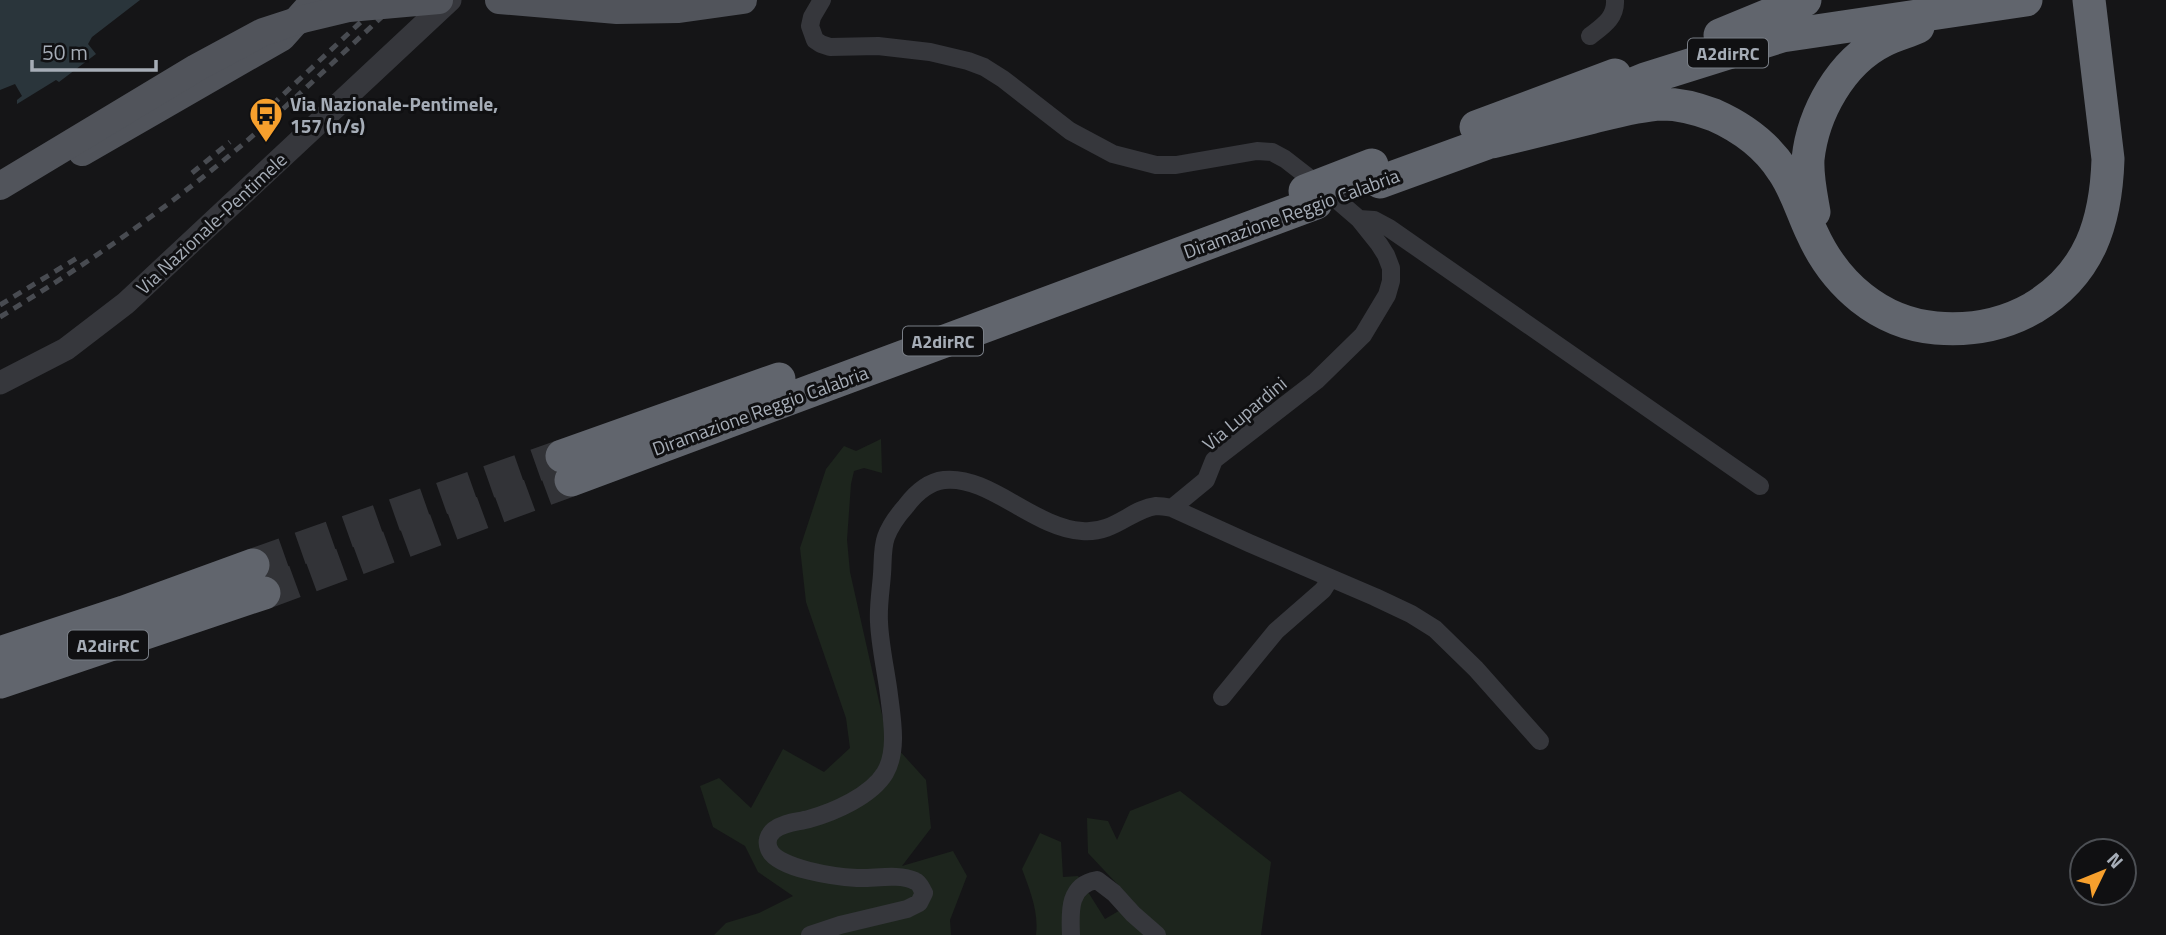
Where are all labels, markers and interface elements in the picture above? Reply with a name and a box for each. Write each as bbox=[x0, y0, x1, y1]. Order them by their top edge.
scale bar bbox=[32, 28, 156, 72]
text: 50 m bbox=[42, 36, 88, 68]
road number: A2dirRC bbox=[1688, 38, 1768, 68]
place label: Via Nazionale-Pentimele, 157 (n/s) bbox=[290, 89, 498, 140]
bus stop icon: Via Nazionale-Pentimele, 157 (n/s) bbox=[247, 95, 285, 144]
street label: Via Nazionale-Pentimele bbox=[129, 145, 293, 301]
street label: Diramazione Reggio Calabria bbox=[1179, 160, 1403, 266]
road number: A2dirRC bbox=[903, 326, 983, 356]
street label: Diramazione Reggio Calabria bbox=[648, 357, 872, 463]
street label: Via Lupardini bbox=[1195, 369, 1293, 457]
road number: A2dirRC bbox=[68, 630, 148, 660]
north arrow bbox=[2068, 837, 2138, 907]
text: N bbox=[2101, 845, 2131, 875]

